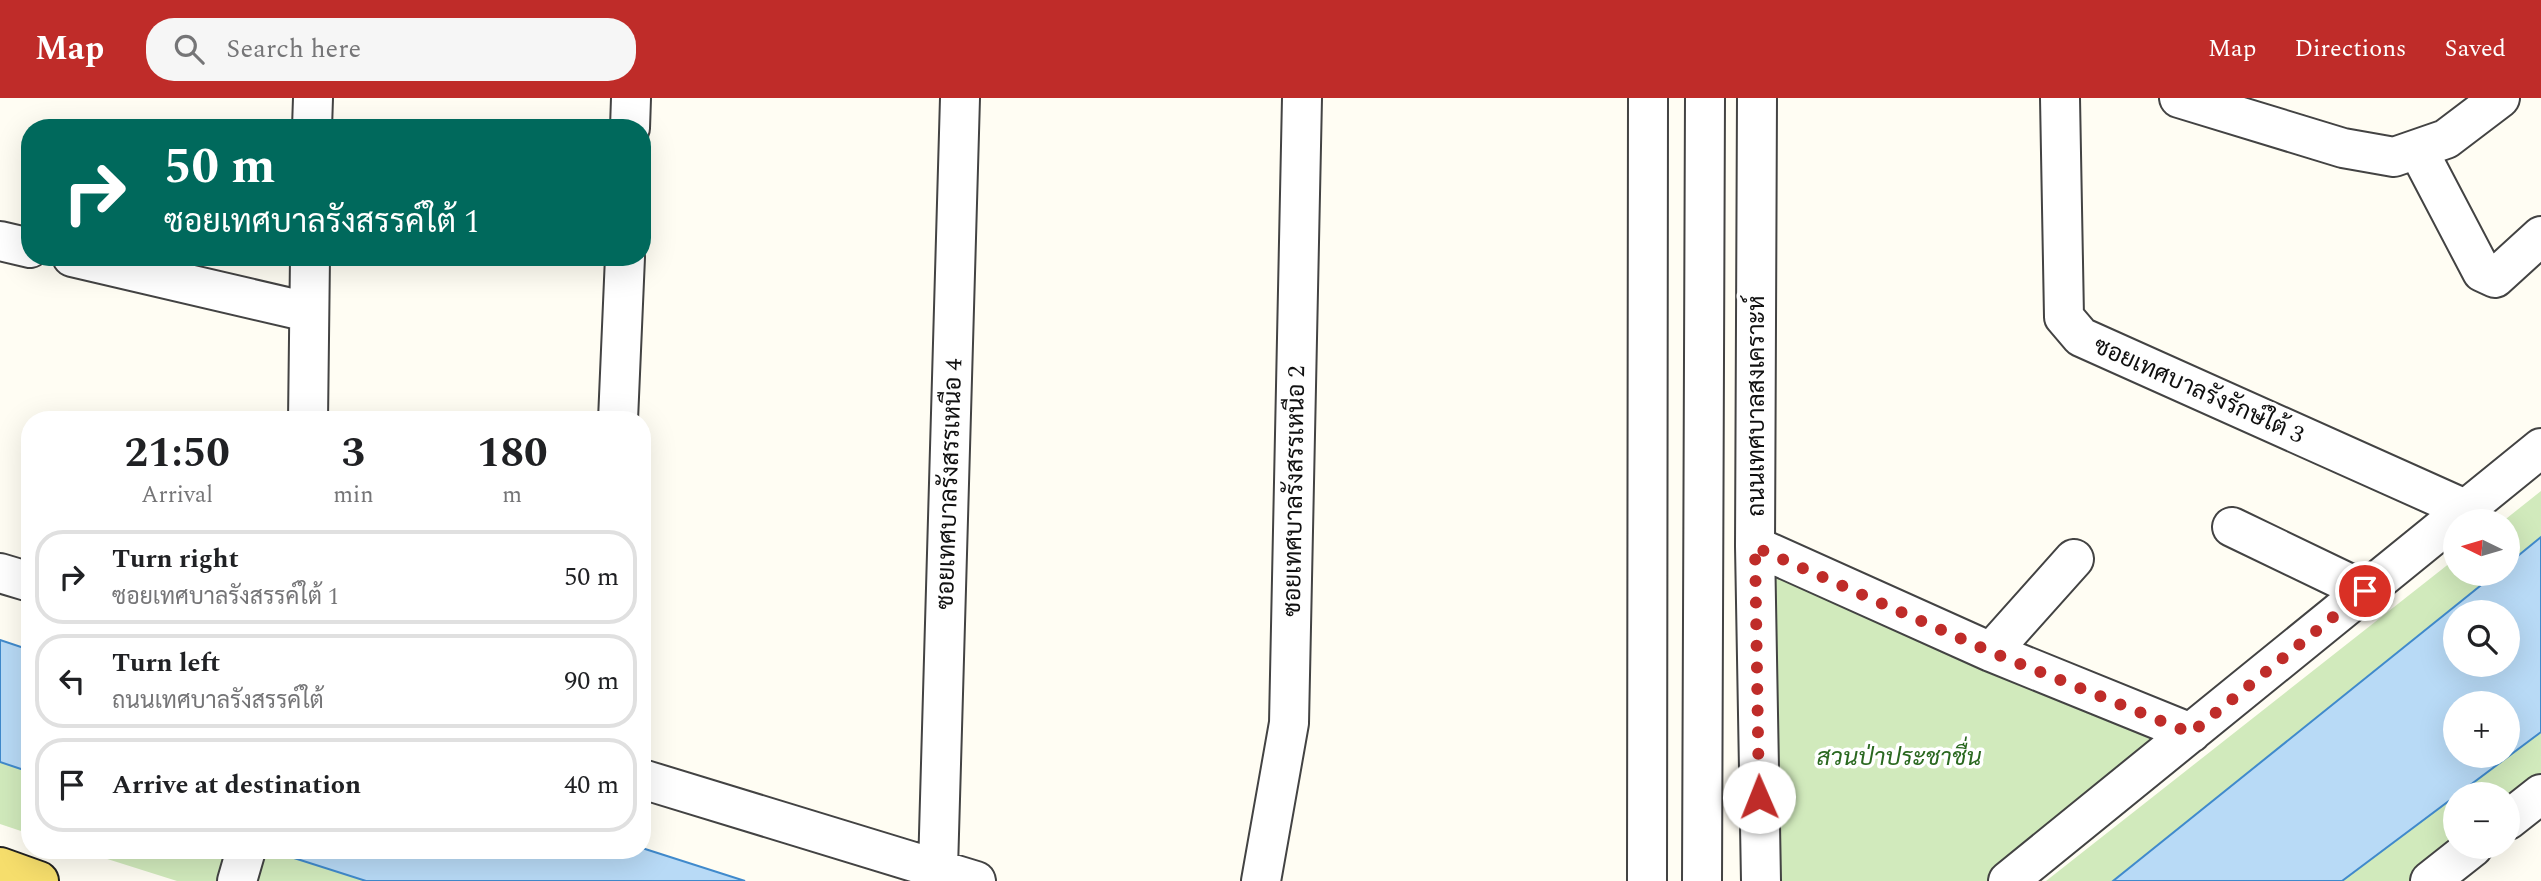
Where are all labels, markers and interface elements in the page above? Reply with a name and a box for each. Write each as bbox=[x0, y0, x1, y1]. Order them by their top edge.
search box bbox=[146, 18, 636, 81]
text: Map bbox=[35, 24, 104, 74]
text: Search here bbox=[226, 29, 361, 69]
icon: search bbox=[170, 30, 208, 68]
text: Map bbox=[2208, 31, 2256, 67]
text: Directions bbox=[2294, 31, 2406, 67]
text: Saved bbox=[2444, 31, 2506, 67]
text: 50 m bbox=[164, 130, 275, 205]
icon: right bbox=[49, 147, 140, 238]
text: ซอยเทศบาลรังสรรค์ใต้ 1 bbox=[164, 198, 480, 247]
street label: ถนนเทศบาลสงเคราะห์ bbox=[1739, 295, 1775, 517]
street label: ซอยเทศบาลรังรักษ์ใต้ 3 bbox=[2088, 328, 2310, 454]
street label: ซอยเทศบาลรังสรรเหนือ 4 bbox=[928, 358, 972, 610]
street label: ซอยเทศบาลรังสรรเหนือ 2 bbox=[1275, 365, 1315, 617]
text: 21:50 bbox=[124, 422, 230, 485]
text: 3 bbox=[342, 422, 365, 485]
text: 180 bbox=[477, 422, 548, 485]
text: Arrival bbox=[141, 478, 213, 513]
text: min bbox=[333, 478, 374, 513]
text: m bbox=[502, 478, 522, 513]
north arrow bbox=[2443, 509, 2520, 586]
map controls bbox=[2443, 509, 2520, 859]
text: Turn right bbox=[112, 539, 239, 579]
text: 50 m bbox=[564, 557, 619, 597]
icon: right bbox=[53, 558, 91, 596]
pin bbox=[2335, 561, 2395, 621]
icon: arrive bbox=[2346, 572, 2384, 610]
text: ซอยเทศบาลรังสรรค์ใต้ 1 bbox=[112, 580, 339, 615]
button: search bbox=[2443, 600, 2520, 677]
text: Turn left bbox=[112, 643, 220, 683]
text: 90 m bbox=[564, 661, 619, 701]
icon: left bbox=[53, 662, 91, 700]
text: ถนนเทศบาลรังสรรค์ใต้ bbox=[112, 684, 324, 719]
button: + bbox=[2443, 691, 2520, 768]
park label: สวนป่าประชาชื่น bbox=[1816, 736, 1982, 776]
position arrow bbox=[1722, 760, 1796, 834]
text: Arrive at destination bbox=[112, 765, 361, 805]
text: 40 m bbox=[564, 765, 619, 805]
icon: arrive bbox=[53, 766, 91, 804]
button: − bbox=[2443, 782, 2520, 859]

